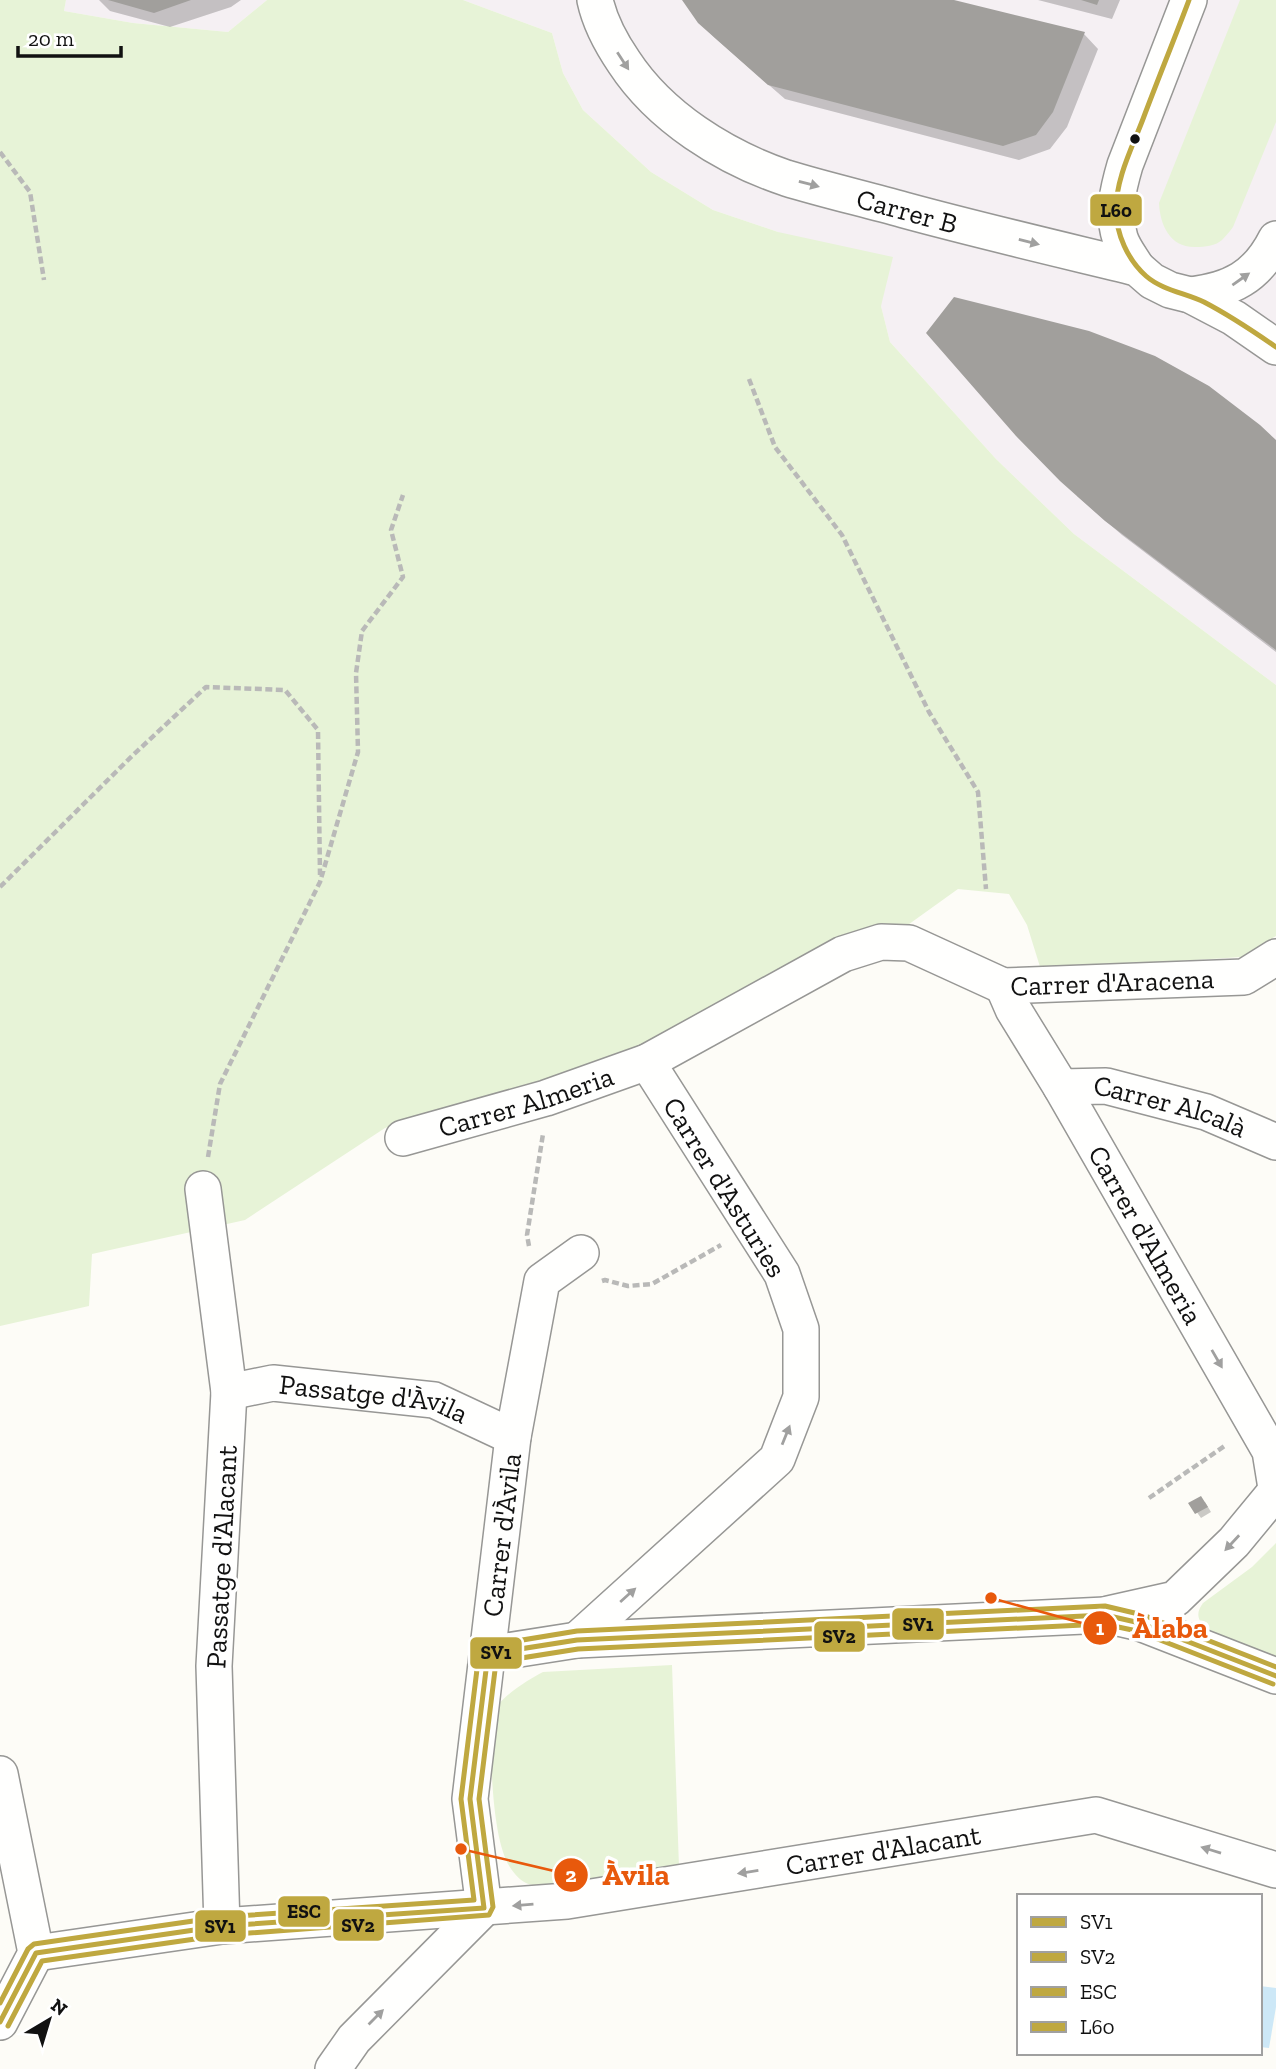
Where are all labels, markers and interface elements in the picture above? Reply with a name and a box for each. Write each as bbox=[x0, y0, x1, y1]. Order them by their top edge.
scale bar bbox=[18, 14, 121, 58]
text: 20 m bbox=[28, 26, 74, 51]
one-way arrow bbox=[617, 52, 630, 71]
unlabelled marker bbox=[1128, 132, 1142, 146]
one-way arrow bbox=[798, 179, 820, 190]
street label: Carrer B bbox=[853, 182, 961, 240]
line badge: L60 bbox=[1089, 193, 1143, 227]
text: L60 bbox=[1100, 199, 1132, 222]
one-way arrow bbox=[1018, 237, 1040, 248]
one-way arrow bbox=[1232, 272, 1250, 286]
street label: Carrer d'Aracena bbox=[1010, 962, 1215, 1003]
street label: Carrer Almeria bbox=[435, 1059, 618, 1144]
street label: Carrer Alcalà bbox=[1094, 1070, 1252, 1145]
street label: Carrer d'Asturies bbox=[656, 1091, 793, 1283]
street label: Carrer d'Almeria bbox=[1081, 1140, 1210, 1331]
one-way arrow bbox=[1211, 1349, 1223, 1368]
street label: Passatge d'Àvila bbox=[278, 1368, 474, 1431]
one-way arrow bbox=[781, 1424, 792, 1445]
street label: Passatge d'Alacant bbox=[199, 1444, 244, 1669]
street label: Carrer d'Àvila bbox=[476, 1451, 528, 1619]
one-way arrow bbox=[1224, 1534, 1240, 1552]
one-way arrow bbox=[619, 1587, 636, 1603]
callout: Àlaba bbox=[1083, 1602, 1222, 1653]
line badge: SV1 bbox=[891, 1607, 945, 1641]
text: Àlaba bbox=[1132, 1610, 1208, 1646]
text: SV1 bbox=[902, 1613, 934, 1636]
text: 1 bbox=[1096, 1615, 1105, 1640]
line badge: SV2 bbox=[813, 1620, 866, 1653]
text: SV2 bbox=[822, 1625, 856, 1648]
line badge: SV1 bbox=[469, 1636, 523, 1670]
text: SV1 bbox=[480, 1641, 512, 1664]
street label: Carrer d'Alacant bbox=[783, 1818, 983, 1882]
one-way arrow bbox=[1200, 1845, 1221, 1855]
callout: Àvila bbox=[553, 1849, 684, 1900]
text: Àvila bbox=[602, 1857, 670, 1893]
text: 2 bbox=[565, 1862, 577, 1887]
one-way arrow bbox=[737, 1867, 759, 1878]
legend bbox=[1017, 1894, 1262, 2055]
line badge: ESC bbox=[277, 1895, 331, 1928]
text: ESC bbox=[287, 1900, 321, 1923]
one-way arrow bbox=[512, 1900, 534, 1911]
line badge: SV2 bbox=[332, 1908, 385, 1942]
line badge: SV1 bbox=[194, 1909, 247, 1943]
text: SV1 bbox=[1080, 1909, 1113, 1934]
text: SV2 bbox=[341, 1914, 375, 1937]
text: SV1 bbox=[204, 1915, 236, 1938]
text: SV2 bbox=[1080, 1944, 1115, 1969]
text: ESC bbox=[1080, 1979, 1117, 2004]
north arrow bbox=[14, 1985, 84, 2055]
text: N bbox=[46, 1993, 72, 2021]
one-way arrow bbox=[367, 2009, 384, 2025]
text: L60 bbox=[1080, 2014, 1115, 2039]

